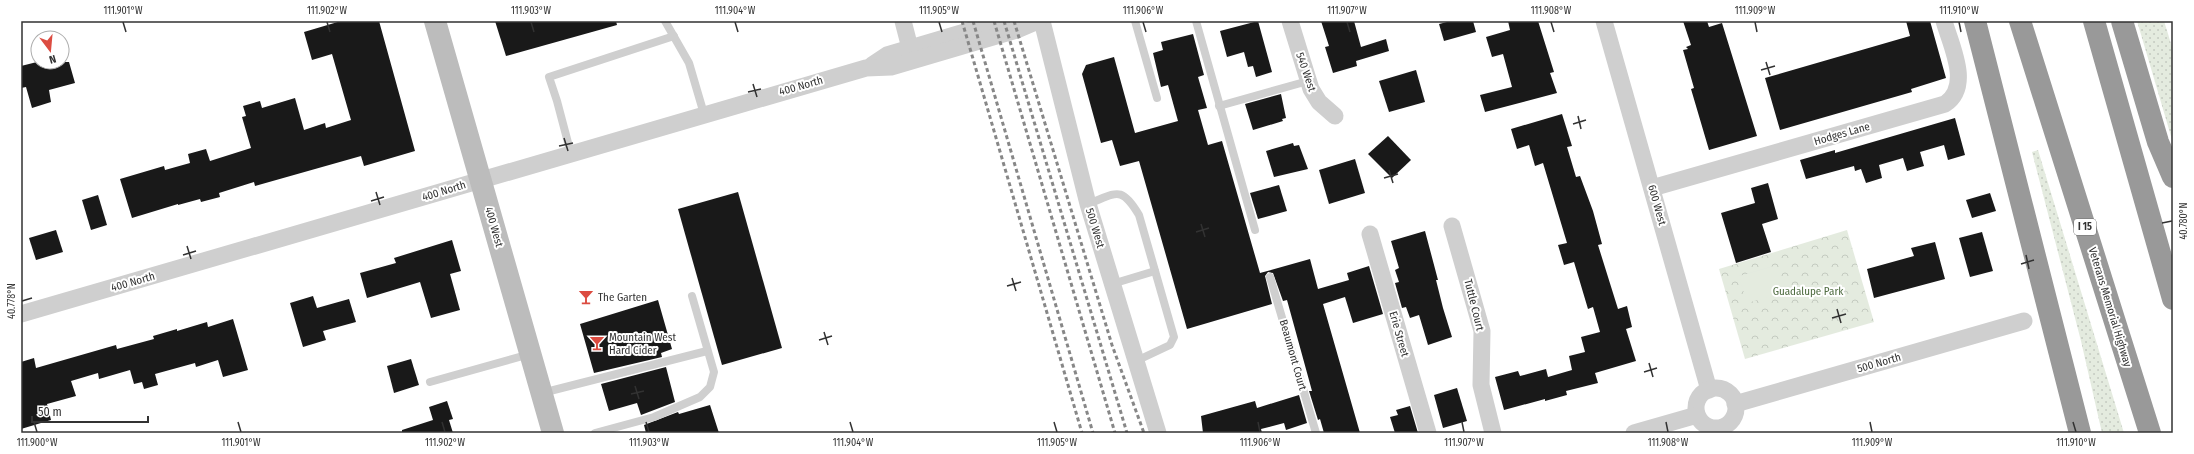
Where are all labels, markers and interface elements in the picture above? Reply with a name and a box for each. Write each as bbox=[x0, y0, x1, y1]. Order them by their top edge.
text: 111.901°W bbox=[103, 5, 143, 17]
text: 111.902°W bbox=[307, 5, 347, 17]
text: 111.903°W bbox=[511, 5, 551, 17]
text: 111.904°W bbox=[715, 5, 756, 17]
text: 111.905°W bbox=[919, 5, 960, 17]
text: 111.906°W bbox=[1123, 5, 1164, 17]
text: 111.907°W bbox=[1327, 5, 1367, 17]
text: 111.908°W bbox=[1531, 5, 1572, 17]
text: 111.909°W bbox=[1735, 5, 1776, 17]
text: 111.910°W bbox=[1939, 5, 1979, 17]
north arrow bbox=[30, 30, 70, 70]
street label: 540 West bbox=[1293, 51, 1319, 94]
text: N bbox=[48, 52, 58, 66]
street label: 400 North bbox=[778, 74, 824, 98]
street label: Hodges Lane bbox=[1813, 120, 1871, 148]
street label: 400 North bbox=[421, 178, 467, 204]
street label: 600 West bbox=[1645, 183, 1669, 227]
text: 40.780°N bbox=[2178, 203, 2190, 240]
street label: 400 West bbox=[482, 205, 506, 249]
street label: 500 West bbox=[1083, 207, 1107, 250]
road number: I 15 bbox=[2074, 219, 2096, 235]
street label: Veterans Memorial Highway bbox=[2086, 246, 2134, 368]
street label: 400 North bbox=[110, 270, 156, 294]
street label: Tuttle Court bbox=[1461, 278, 1487, 333]
text: 40.778°N bbox=[6, 283, 18, 319]
park label: Guadalupe Park bbox=[1773, 285, 1844, 298]
bar icon: The Garten bbox=[577, 288, 595, 306]
place label: The Garten bbox=[598, 291, 647, 304]
street label: Erie Street bbox=[1386, 310, 1412, 359]
street label: Beaumont Court bbox=[1277, 318, 1309, 392]
place label: Mountain West Hard Cider bbox=[609, 331, 676, 357]
bar icon: Mountain West Hard Cider bbox=[588, 334, 606, 352]
street label: 500 North bbox=[1856, 351, 1902, 375]
scale bar bbox=[32, 398, 148, 424]
text: 50 m bbox=[38, 405, 62, 419]
text: 111.900°W bbox=[17, 437, 58, 449]
text: 111.901°W bbox=[221, 437, 261, 449]
text: 111.902°W bbox=[425, 437, 465, 449]
text: 111.903°W bbox=[629, 437, 669, 449]
text: 111.904°W bbox=[833, 437, 874, 449]
text: 111.905°W bbox=[1037, 437, 1078, 449]
text: 111.906°W bbox=[1240, 437, 1281, 449]
text: 111.907°W bbox=[1444, 437, 1484, 449]
text: 111.908°W bbox=[1648, 437, 1689, 449]
text: 111.909°W bbox=[1852, 437, 1893, 449]
text: 111.910°W bbox=[2056, 437, 2096, 449]

